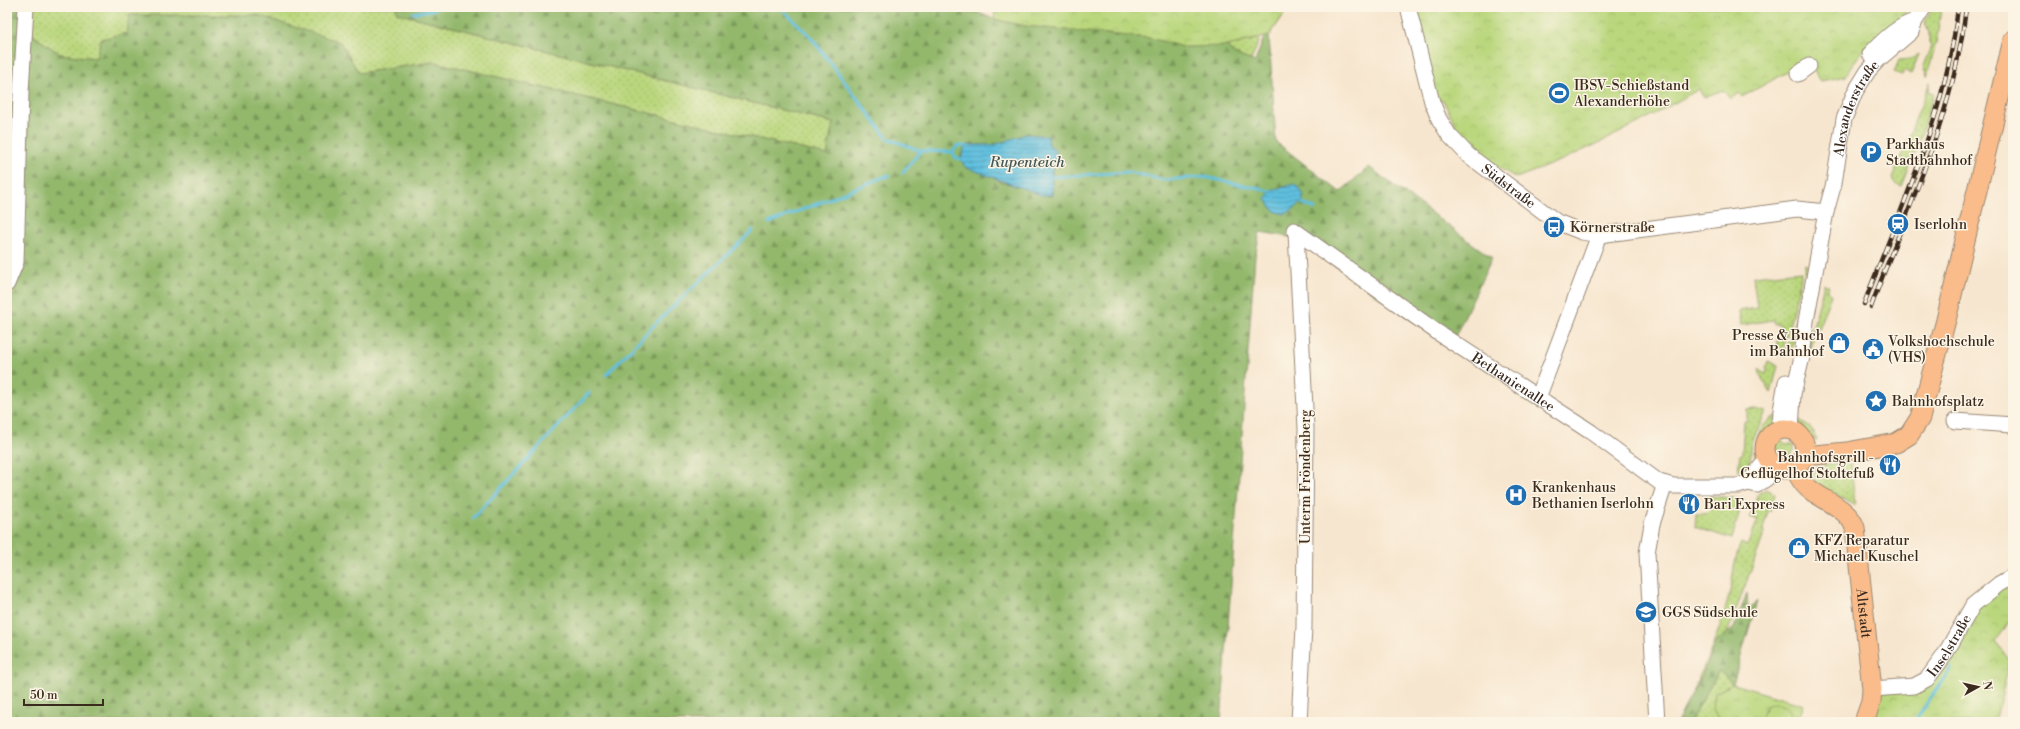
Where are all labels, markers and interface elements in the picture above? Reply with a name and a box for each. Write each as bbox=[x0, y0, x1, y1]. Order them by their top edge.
street label: Alexanderstraße bbox=[1830, 57, 1884, 159]
place label: IBSV-Schießstand Alexanderhöhe bbox=[1573, 77, 1689, 111]
sports icon: IBSV-Schießstand Alexanderhöhe bbox=[1546, 80, 1572, 106]
place label: Parkhaus Stadtbahnhof bbox=[1886, 136, 1973, 170]
parking icon: Parkhaus Stadtbahnhof bbox=[1858, 139, 1884, 165]
water label: Rupenteich bbox=[988, 153, 1065, 172]
street label: Südstraße bbox=[1478, 160, 1539, 213]
station icon: Iserlohn bbox=[1885, 211, 1911, 237]
bus stop icon: Körnerstraße bbox=[1541, 214, 1567, 240]
place label: Iserlohn bbox=[1914, 216, 1968, 234]
place label: Körnerstraße bbox=[1570, 219, 1655, 237]
place label: Presse & Buch im Bahnhof bbox=[1732, 327, 1825, 361]
shop icon: Presse & Buch im Bahnhof bbox=[1826, 330, 1852, 356]
place label: Volkshochschule (VHS) bbox=[1887, 333, 1995, 367]
public building icon: Volkshochschule (VHS) bbox=[1860, 336, 1886, 362]
street label: Bethanienallee bbox=[1467, 348, 1558, 416]
place icon: Bahnhofsplatz bbox=[1863, 388, 1889, 414]
place label: Bahnhofsplatz bbox=[1891, 393, 1984, 411]
street label: Unterm Fröndenberg bbox=[1297, 409, 1315, 544]
place label: Bahnhofsgrill - Geflügelhof Stoltefuß bbox=[1740, 449, 1874, 483]
restaurant icon: Bahnhofsgrill - Geflügelhof Stoltefuß bbox=[1877, 452, 1903, 478]
place label: Krankenhaus Bethanien Iserlohn bbox=[1531, 479, 1654, 513]
hospital icon: Krankenhaus Bethanien Iserlohn bbox=[1503, 482, 1529, 508]
restaurant icon: Bari Express bbox=[1676, 491, 1702, 517]
place label: Bari Express bbox=[1703, 496, 1785, 514]
place label: KFZ Reparatur Michael Kuschel bbox=[1814, 532, 1919, 566]
shop icon: KFZ Reparatur Michael Kuschel bbox=[1786, 535, 1812, 561]
street label: Altstadt bbox=[1851, 586, 1875, 639]
school or university icon: GGS Südschule bbox=[1633, 599, 1659, 625]
place label: GGS Südschule bbox=[1662, 604, 1758, 622]
street label: Inselstraße bbox=[1924, 611, 1976, 681]
north arrow bbox=[1958, 667, 1998, 707]
text: N bbox=[1979, 680, 1994, 691]
scale bar bbox=[24, 681, 103, 707]
text: 50 m bbox=[30, 688, 58, 703]

